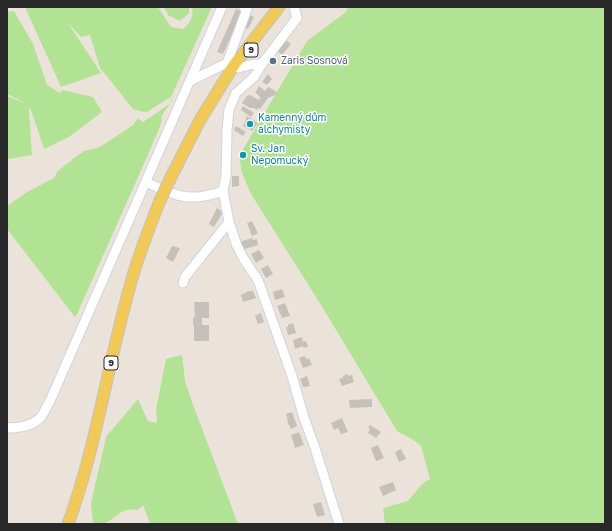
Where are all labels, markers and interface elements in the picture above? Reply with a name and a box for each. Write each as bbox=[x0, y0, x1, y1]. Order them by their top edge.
road number: 9 bbox=[244, 43, 258, 57]
place label: Zaris Sosnová bbox=[281, 55, 348, 67]
marker: Zaris Sosnová bbox=[268, 56, 278, 66]
place label: Kamenný dům alchymisty bbox=[258, 112, 326, 136]
marker: Kamenný dům alchymisty bbox=[245, 119, 255, 129]
place label: Sv. Jan Nepomucký bbox=[251, 143, 308, 166]
marker: Sv. Jan Nepomucký bbox=[238, 150, 248, 160]
road number: 9 bbox=[104, 356, 118, 370]

